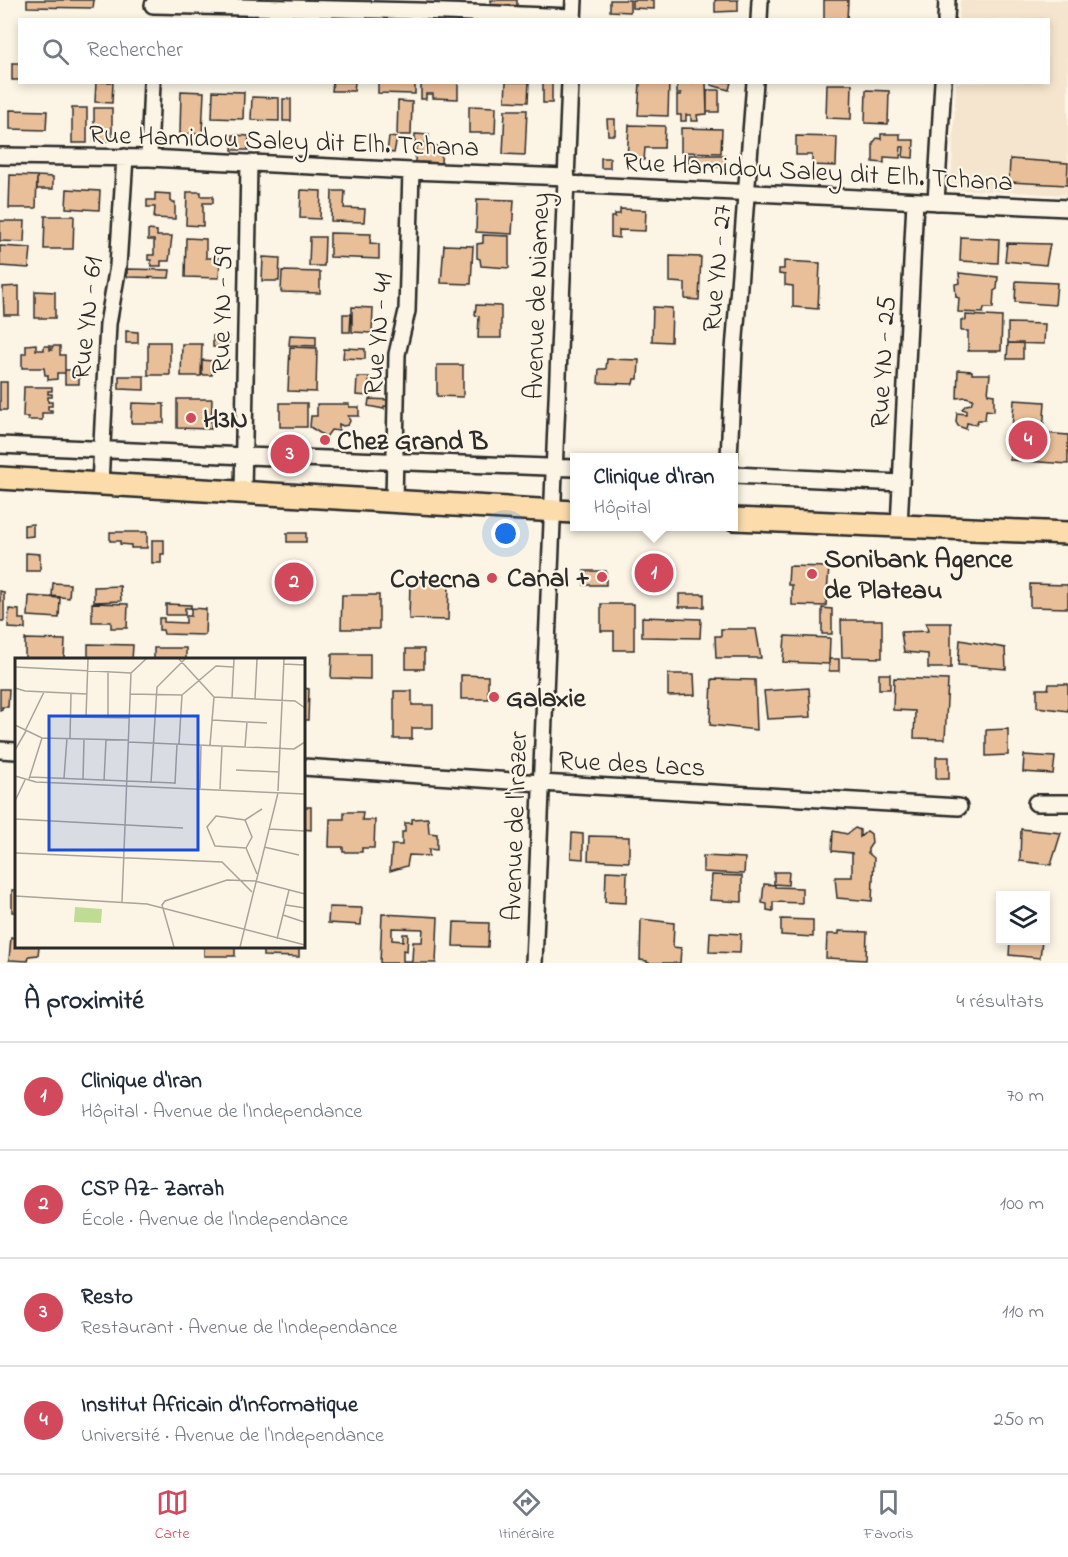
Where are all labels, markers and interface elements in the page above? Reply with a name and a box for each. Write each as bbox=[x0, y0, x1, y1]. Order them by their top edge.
search box bbox=[18, 18, 1050, 84]
icon: search bbox=[39, 35, 72, 68]
text: Rechercher bbox=[87, 35, 183, 67]
street label: Rue Hamidou Saley dit Elh. Tchana bbox=[88, 116, 480, 169]
street label: Rue Hamidou Saley dit Elh. Tchana bbox=[622, 144, 1014, 203]
street label: Avenue de Niamey bbox=[515, 192, 562, 400]
street label: Rue YN - 27 bbox=[693, 203, 743, 334]
street label: Rue YN - 59 bbox=[203, 246, 244, 374]
street label: Rue YN - 61 bbox=[63, 255, 114, 382]
street label: Rue YN - 41 bbox=[355, 271, 404, 397]
street label: Rue YN - 25 bbox=[862, 295, 907, 429]
place label: H3N bbox=[203, 401, 248, 440]
marker: H3N bbox=[184, 411, 198, 425]
pin: 4 bbox=[1008, 418, 1048, 462]
place label: Chez Grand B bbox=[337, 423, 488, 462]
pin: 3 bbox=[270, 432, 310, 476]
marker: Chez Grand B bbox=[318, 433, 332, 447]
popup bbox=[570, 453, 738, 531]
text: Clinique d'Iran bbox=[594, 462, 714, 494]
text: Hôpital bbox=[594, 494, 651, 523]
your location bbox=[491, 519, 520, 548]
place label: Sonibank Agence de Plateau bbox=[824, 541, 1013, 611]
pin: 1 bbox=[634, 550, 674, 596]
pin: 2 bbox=[274, 560, 314, 604]
place label: Canal + bbox=[507, 560, 590, 599]
place label: Cotecna bbox=[390, 561, 480, 600]
marker: Sonibank Agence de Plateau bbox=[805, 567, 819, 581]
marker: Canal + bbox=[595, 570, 609, 584]
marker: Cotecna bbox=[485, 571, 499, 585]
inset map bbox=[15, 658, 304, 948]
place label: Galaxie bbox=[506, 680, 587, 719]
marker: Galaxie bbox=[487, 690, 501, 704]
street label: Avenue de l'Irazer bbox=[494, 730, 539, 922]
street label: Rue des Lacs bbox=[557, 742, 706, 789]
map controls bbox=[996, 891, 1050, 945]
button: layers bbox=[996, 891, 1050, 945]
text: À proximité bbox=[24, 983, 144, 1021]
text: 4 résultats bbox=[956, 988, 1044, 1017]
text: Clinique d'Iran bbox=[81, 1066, 202, 1098]
text: 1 bbox=[40, 1082, 47, 1111]
text: 70 m bbox=[1007, 1082, 1044, 1111]
text: Hôpital · Avenue de l'Independance bbox=[81, 1098, 362, 1127]
text: CSP AZ- Zarrah bbox=[81, 1174, 224, 1206]
text: 2 bbox=[39, 1190, 48, 1219]
text: 100 m bbox=[1000, 1190, 1044, 1219]
text: École · Avenue de l'Independance bbox=[81, 1206, 348, 1235]
text: Resto bbox=[81, 1282, 133, 1314]
text: 3 bbox=[39, 1298, 48, 1327]
text: 110 m bbox=[1002, 1298, 1044, 1327]
text: Restaurant · Avenue de l'Independance bbox=[81, 1314, 398, 1343]
text: Institut Africain d’Informatique bbox=[81, 1390, 358, 1422]
text: 4 bbox=[39, 1406, 48, 1435]
text: 250 m bbox=[993, 1406, 1044, 1435]
text: Université · Avenue de l'Independance bbox=[81, 1422, 384, 1451]
tab: Carte bbox=[155, 1486, 190, 1546]
tab: Itinéraire bbox=[499, 1486, 555, 1546]
tab: Favoris bbox=[864, 1486, 913, 1546]

